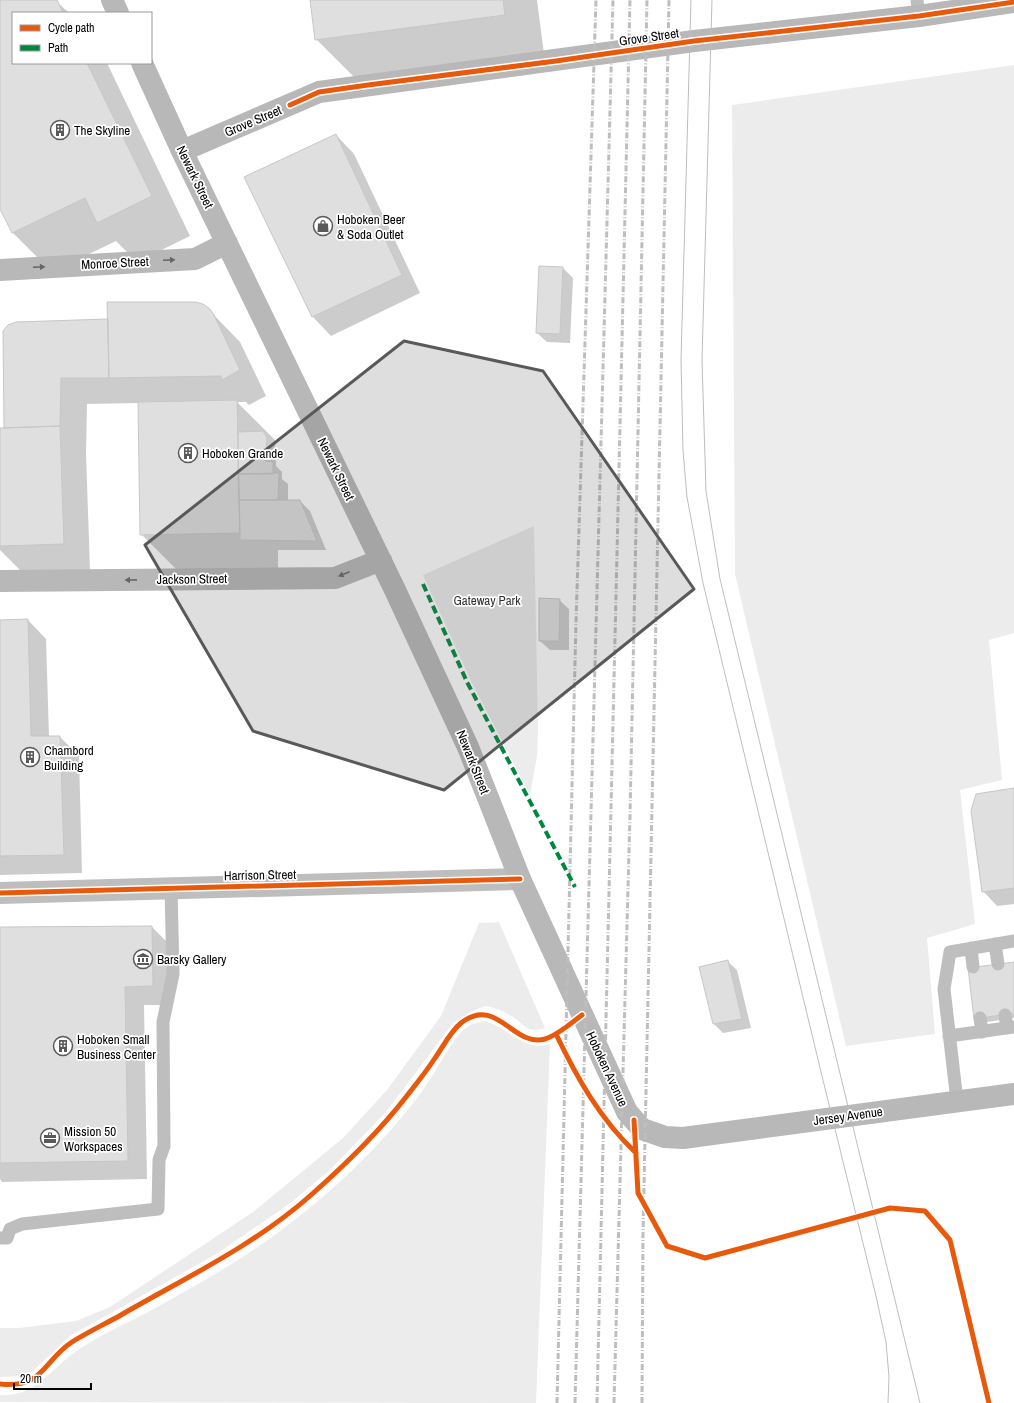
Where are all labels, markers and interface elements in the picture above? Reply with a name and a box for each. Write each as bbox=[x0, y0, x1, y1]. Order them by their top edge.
legend bbox=[12, 12, 152, 64]
text: Cycle path bbox=[48, 20, 95, 36]
street label: Grove Street bbox=[618, 24, 680, 50]
text: Path bbox=[48, 40, 68, 56]
street label: Grove Street bbox=[222, 101, 284, 141]
building icon: The Skyline bbox=[49, 119, 71, 141]
place label: The Skyline bbox=[74, 122, 130, 139]
street label: Newark Street bbox=[173, 143, 217, 211]
place label: Hoboken Beer & Soda Outlet bbox=[337, 211, 406, 243]
shop icon: Hoboken Beer & Soda Outlet bbox=[312, 215, 334, 237]
street label: Monroe Street bbox=[81, 253, 149, 273]
one-way arrow bbox=[163, 257, 175, 264]
one-way arrow bbox=[33, 264, 45, 271]
street label: Newark Street bbox=[314, 435, 358, 503]
building icon: Hoboken Grande bbox=[177, 442, 199, 464]
place label: Hoboken Grande bbox=[202, 445, 283, 462]
street label: Jackson Street bbox=[157, 570, 227, 588]
one-way arrow bbox=[338, 572, 350, 578]
one-way arrow bbox=[124, 577, 137, 583]
park label: Gateway Park bbox=[454, 592, 521, 609]
street label: Newark Street bbox=[452, 728, 494, 797]
place label: Chambord Building bbox=[44, 742, 94, 774]
building icon: Chambord Building bbox=[19, 746, 41, 768]
street label: Harrison Street bbox=[224, 866, 296, 884]
museum icon: Barsky Gallery bbox=[132, 948, 154, 970]
place label: Barsky Gallery bbox=[157, 951, 227, 968]
street label: Hoboken Avenue bbox=[582, 1029, 632, 1109]
place label: Hoboken Small Business Center bbox=[77, 1031, 156, 1063]
building icon: Hoboken Small Business Center bbox=[52, 1035, 74, 1057]
street label: Jersey Avenue bbox=[812, 1103, 884, 1129]
place label: Mission 50 Workspaces bbox=[64, 1123, 122, 1155]
office icon: Mission 50 Workspaces bbox=[39, 1127, 61, 1149]
scale bar bbox=[14, 1365, 91, 1391]
text: 20 m bbox=[20, 1371, 42, 1387]

